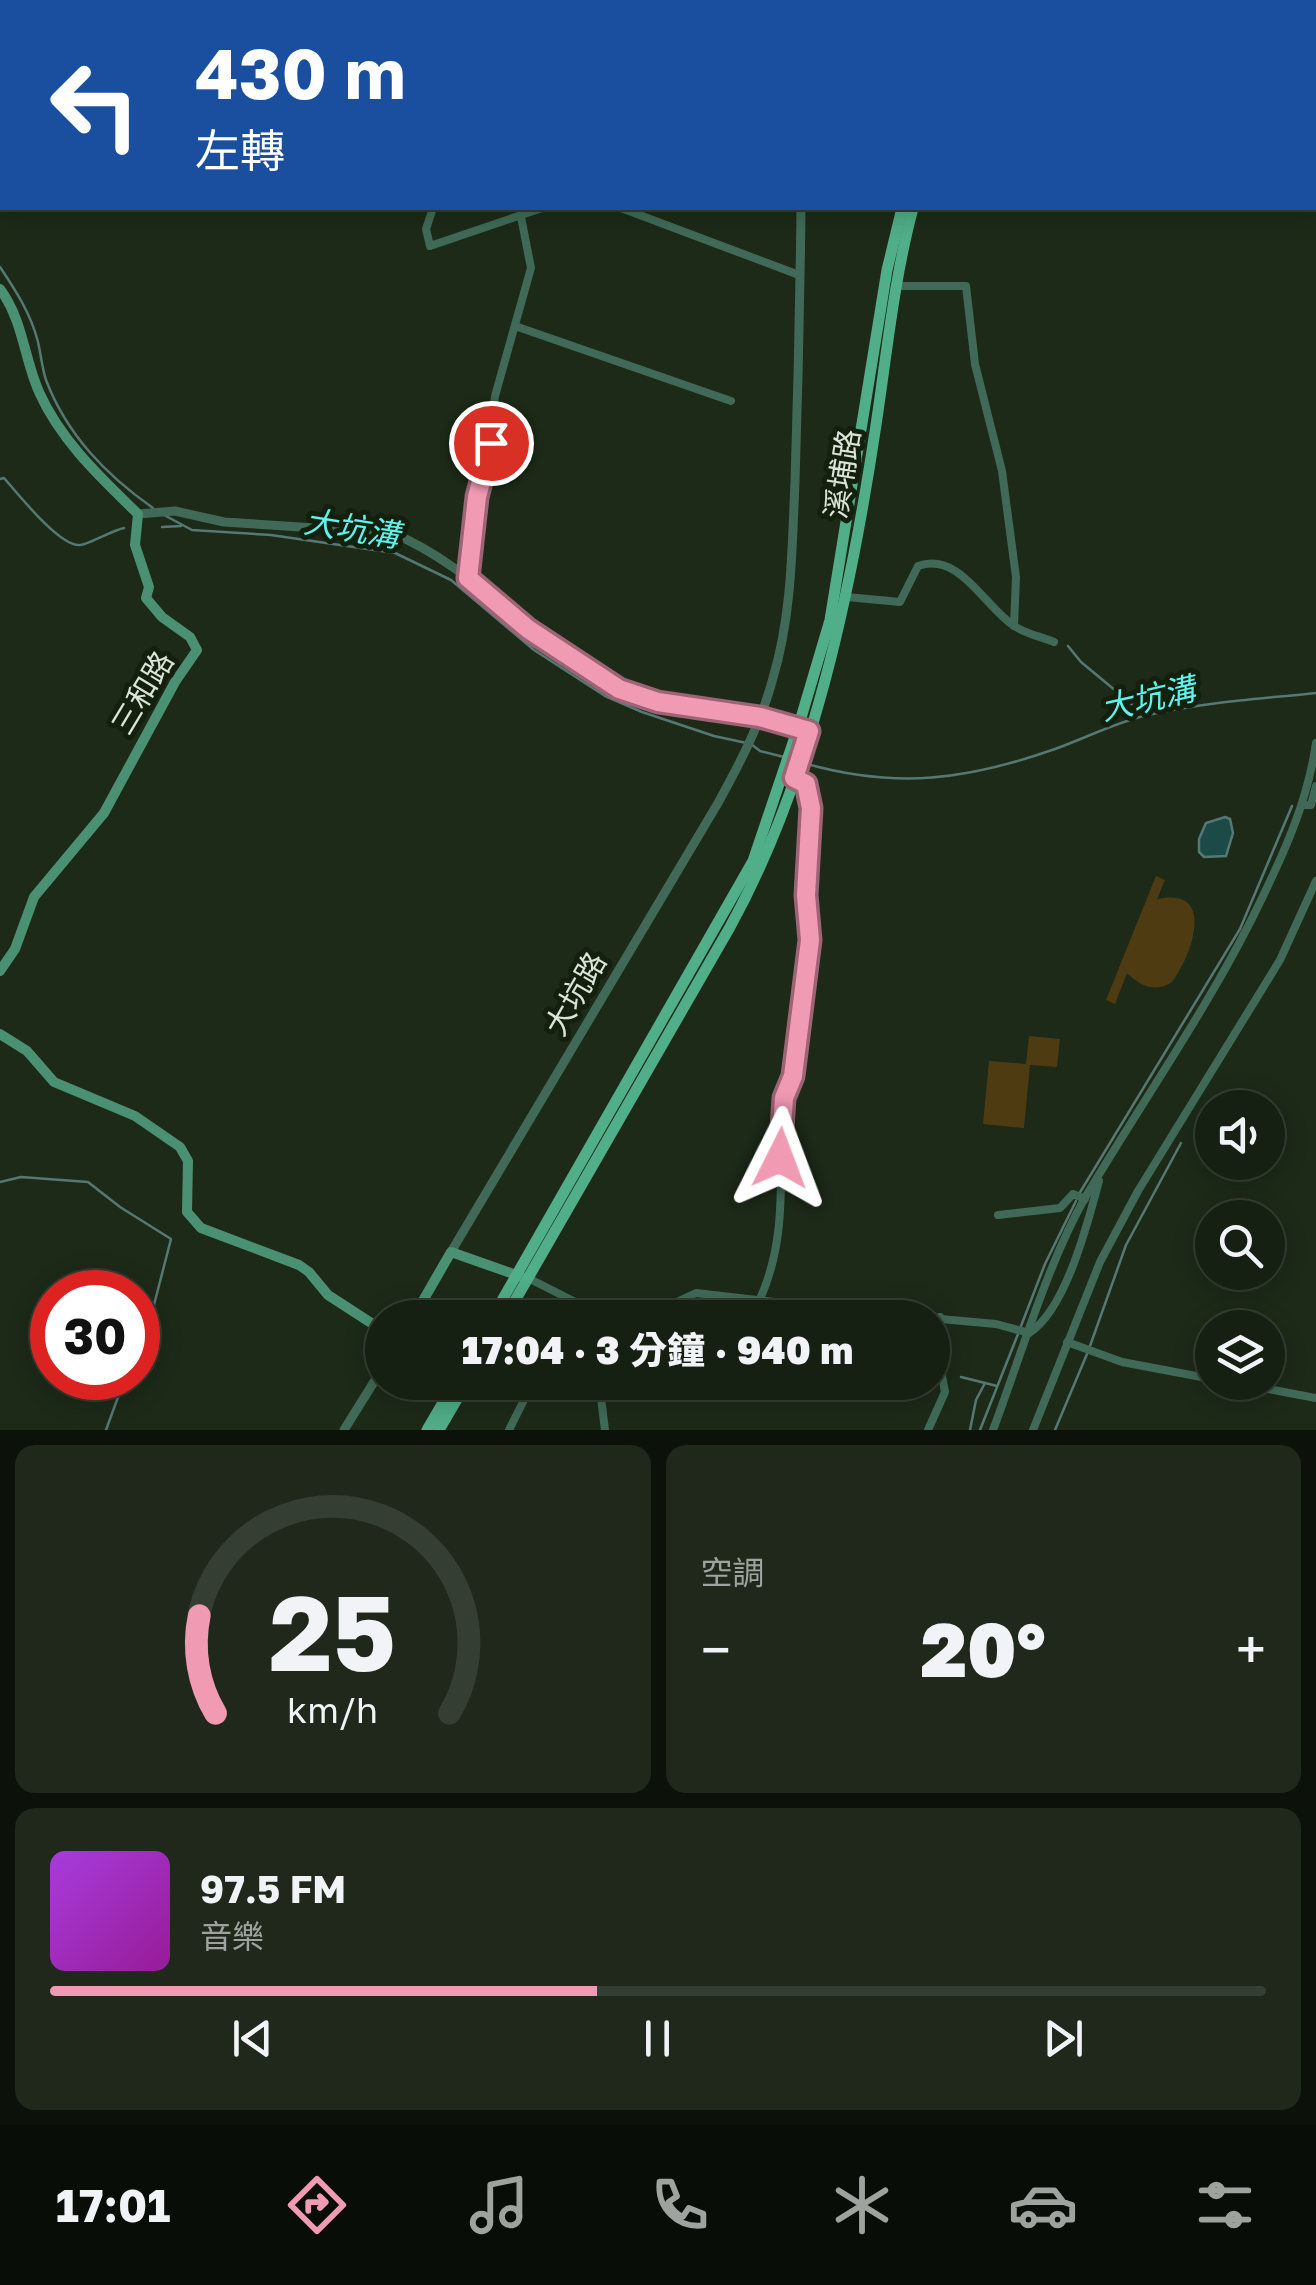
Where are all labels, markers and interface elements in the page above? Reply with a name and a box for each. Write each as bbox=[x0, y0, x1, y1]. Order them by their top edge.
text: 430 m bbox=[195, 30, 406, 114]
icon: left bbox=[30, 40, 160, 170]
text: 左轉 bbox=[195, 123, 285, 177]
pin bbox=[449, 401, 534, 486]
icon: arrive bbox=[464, 416, 519, 471]
street label: 溪埔路 bbox=[817, 427, 867, 521]
water label: 大坑溝 bbox=[302, 502, 406, 555]
street label: 三和路 bbox=[104, 645, 181, 740]
water label: 大坑溝 bbox=[1097, 668, 1203, 727]
street label: 大坑路 bbox=[537, 946, 613, 1041]
map controls bbox=[1195, 1090, 1285, 1400]
button: sound bbox=[1195, 1090, 1285, 1180]
position arrow bbox=[728, 1106, 832, 1210]
button: search bbox=[1195, 1200, 1285, 1290]
speed limit sign: 30 bbox=[30, 1270, 160, 1400]
button: layers bbox=[1195, 1310, 1285, 1400]
text: 17:04 · 3 分鐘 · 940 m bbox=[462, 1327, 853, 1372]
text: 空調 bbox=[701, 1553, 765, 1591]
text: 25 bbox=[269, 1569, 396, 1694]
text: 20° bbox=[921, 1603, 1046, 1694]
text: − bbox=[701, 1616, 731, 1682]
text: + bbox=[1236, 1616, 1266, 1682]
text: km/h bbox=[287, 1688, 378, 1731]
text: 97.5 FM bbox=[200, 1866, 346, 1911]
text: 音樂 bbox=[200, 1917, 264, 1955]
icon: previous bbox=[225, 2011, 280, 2066]
icon: pause bbox=[630, 2011, 685, 2066]
icon: next bbox=[1036, 2011, 1091, 2066]
icon: directions bbox=[282, 2170, 352, 2240]
icon: music bbox=[464, 2170, 534, 2240]
icon: phone bbox=[645, 2170, 715, 2240]
icon: climate bbox=[827, 2170, 897, 2240]
icon: car bbox=[1008, 2170, 1078, 2240]
icon: filters bbox=[1190, 2170, 1260, 2240]
text: 17:01 bbox=[56, 2178, 170, 2232]

